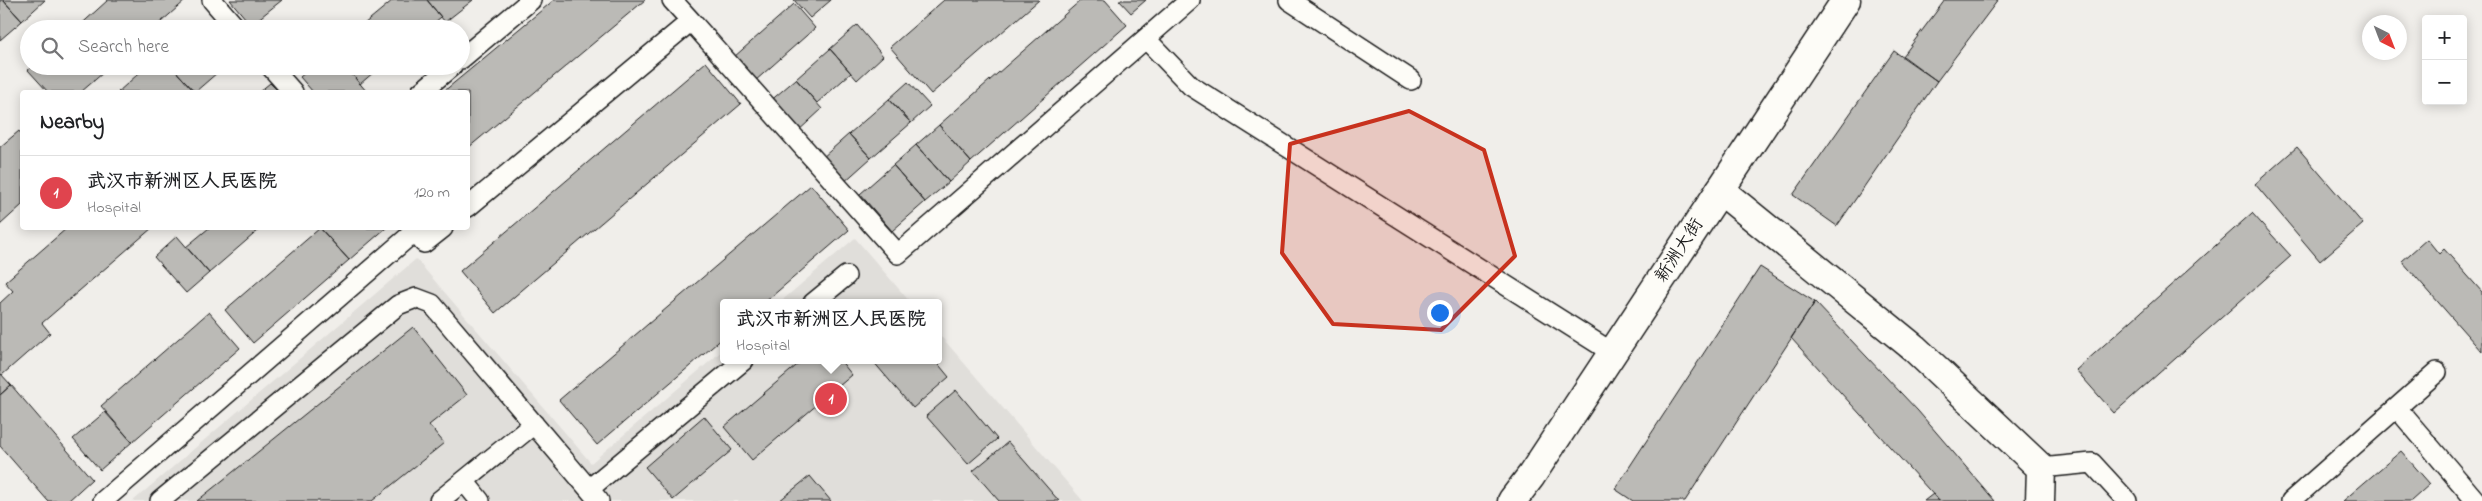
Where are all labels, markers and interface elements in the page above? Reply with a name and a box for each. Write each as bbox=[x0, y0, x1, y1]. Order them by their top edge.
north arrow bbox=[2362, 15, 2407, 60]
map controls bbox=[2422, 15, 2467, 105]
button: + bbox=[2422, 15, 2467, 60]
search box bbox=[20, 20, 470, 75]
icon: search bbox=[38, 34, 66, 62]
text: Search here bbox=[78, 34, 169, 61]
button: − bbox=[2422, 60, 2467, 105]
text: Nearby bbox=[40, 108, 104, 138]
text: 武汉市新洲区人民医院 bbox=[87, 169, 277, 196]
text: 1 bbox=[53, 181, 59, 205]
text: 120 m bbox=[414, 181, 450, 205]
text: Hospital bbox=[87, 196, 141, 220]
street label: 新洲大街 bbox=[1649, 214, 1711, 288]
popup bbox=[720, 299, 942, 364]
your location bbox=[1427, 300, 1453, 326]
text: 武汉市新洲区人民医院 bbox=[736, 307, 926, 334]
text: Hospital bbox=[736, 334, 790, 358]
pin: 1 bbox=[815, 380, 847, 418]

